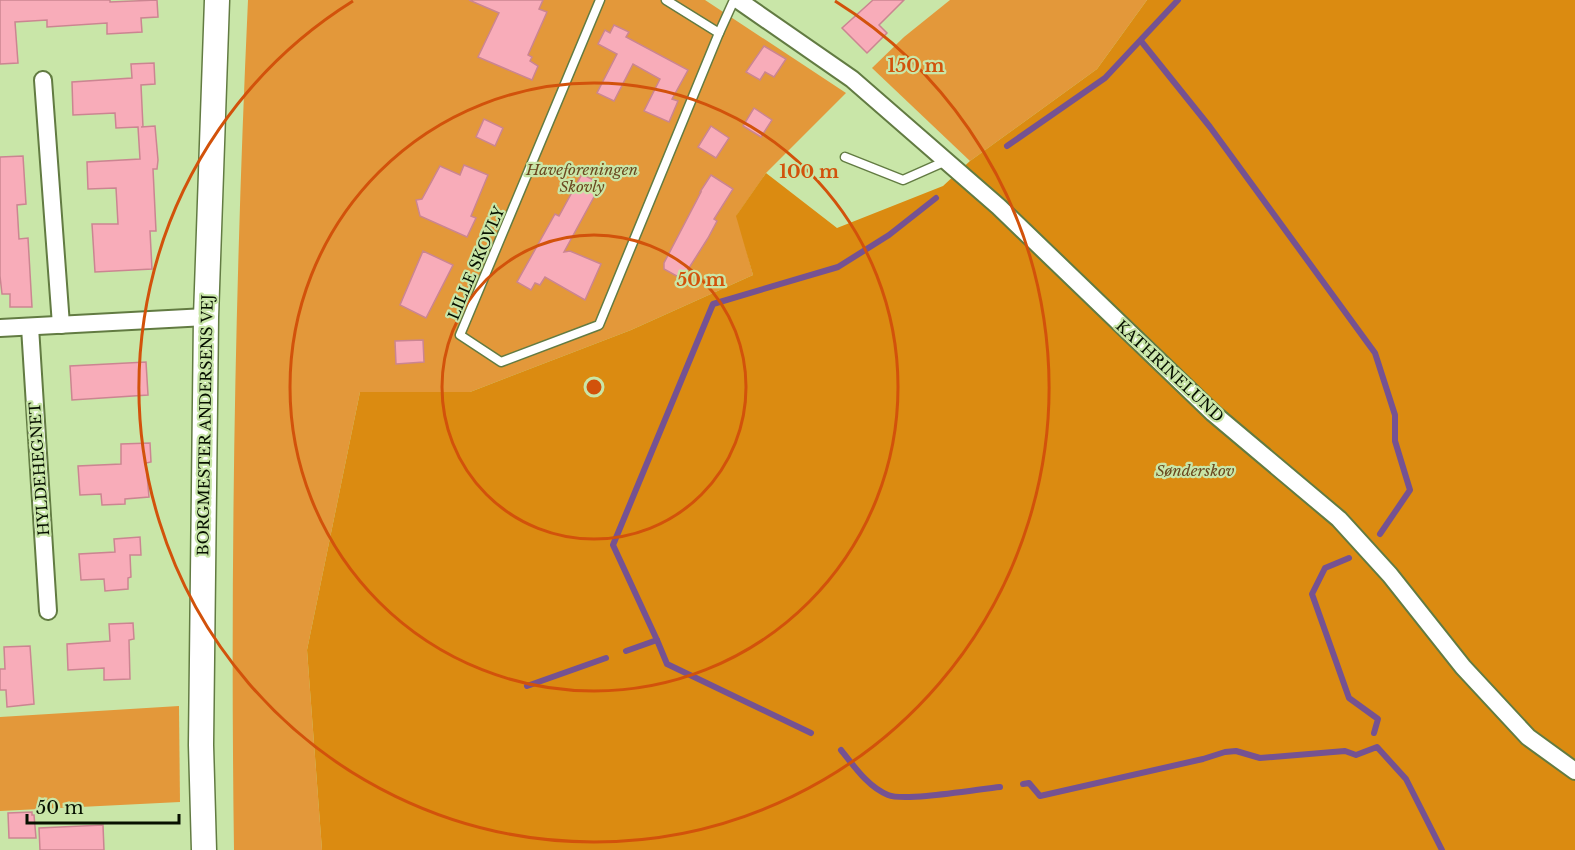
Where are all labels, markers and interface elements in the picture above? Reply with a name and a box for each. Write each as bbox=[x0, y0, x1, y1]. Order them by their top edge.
text: 150 m bbox=[888, 55, 945, 77]
park label: Haveforeningen Skovly bbox=[525, 160, 638, 196]
text: 100 m bbox=[779, 161, 839, 183]
street label: LILLE SKOVLY bbox=[444, 203, 509, 322]
text: 50 m bbox=[677, 269, 726, 291]
street label: BORGMESTER ANDERSENS VEJ bbox=[193, 294, 217, 556]
street label: KATHRINELUND bbox=[1112, 316, 1228, 426]
centre of rings bbox=[584, 377, 604, 397]
street label: HYLDEHEGNET bbox=[25, 401, 53, 537]
park label: Sønderskov bbox=[1156, 461, 1235, 480]
scale bar bbox=[27, 787, 178, 825]
text: 50 m bbox=[36, 797, 84, 819]

